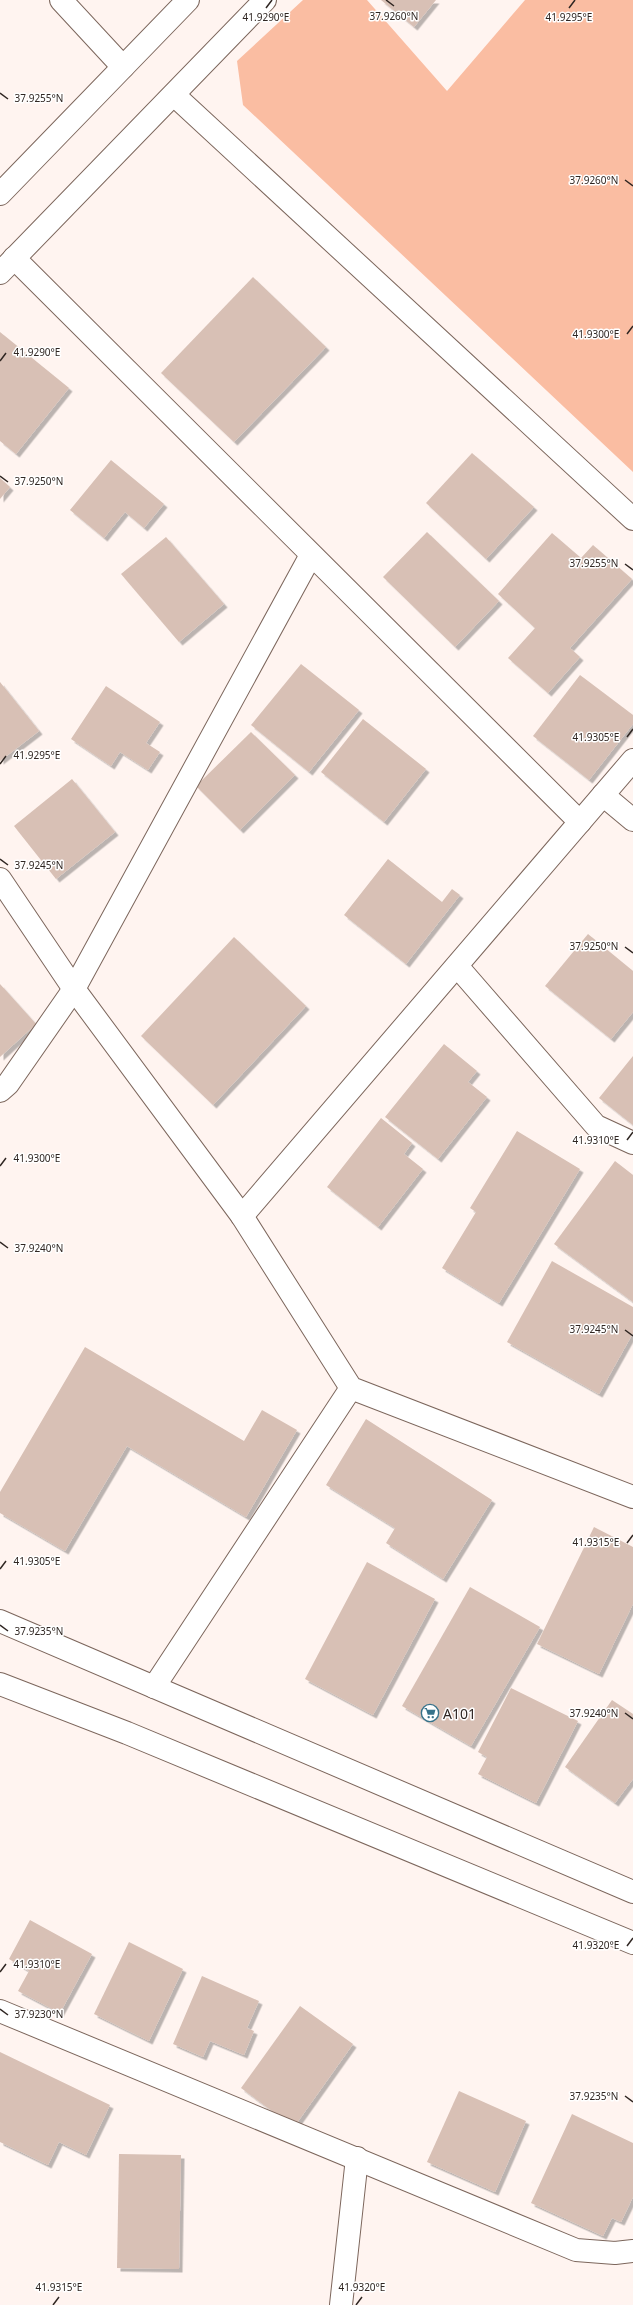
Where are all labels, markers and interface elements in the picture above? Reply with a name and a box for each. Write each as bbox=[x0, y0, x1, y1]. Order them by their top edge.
text: 37.9260°N bbox=[370, 9, 418, 23]
text: 41.9290°E bbox=[243, 10, 289, 24]
text: 41.9295°E bbox=[546, 10, 592, 24]
text: 37.9255°N bbox=[15, 91, 63, 105]
text: 37.9260°N bbox=[570, 173, 618, 187]
text: 41.9300°E bbox=[573, 327, 619, 341]
text: 41.9290°E bbox=[14, 345, 60, 359]
text: 37.9250°N bbox=[15, 474, 63, 488]
text: 37.9255°N bbox=[570, 556, 618, 570]
text: 41.9305°E bbox=[573, 730, 619, 744]
text: 41.9295°E bbox=[14, 748, 60, 762]
text: 37.9245°N bbox=[15, 858, 63, 872]
text: 37.9250°N bbox=[570, 939, 618, 953]
text: 41.9310°E bbox=[573, 1133, 619, 1147]
text: 41.9300°E bbox=[14, 1151, 60, 1165]
text: 37.9240°N bbox=[15, 1241, 63, 1255]
text: 37.9245°N bbox=[570, 1322, 618, 1336]
text: 41.9315°E bbox=[573, 1535, 619, 1549]
text: 41.9305°E bbox=[14, 1554, 60, 1568]
text: 37.9235°N bbox=[15, 1624, 63, 1638]
supermarket icon: A101 bbox=[420, 1703, 440, 1723]
place label: A101 bbox=[443, 1704, 476, 1723]
text: 37.9240°N bbox=[570, 1706, 618, 1720]
text: 41.9320°E bbox=[573, 1938, 619, 1952]
text: 41.9310°E bbox=[14, 1957, 60, 1971]
text: 37.9230°N bbox=[15, 2007, 63, 2021]
text: 37.9235°N bbox=[570, 2089, 618, 2103]
text: 41.9315°E bbox=[36, 2280, 82, 2294]
text: 41.9320°E bbox=[339, 2280, 385, 2294]

